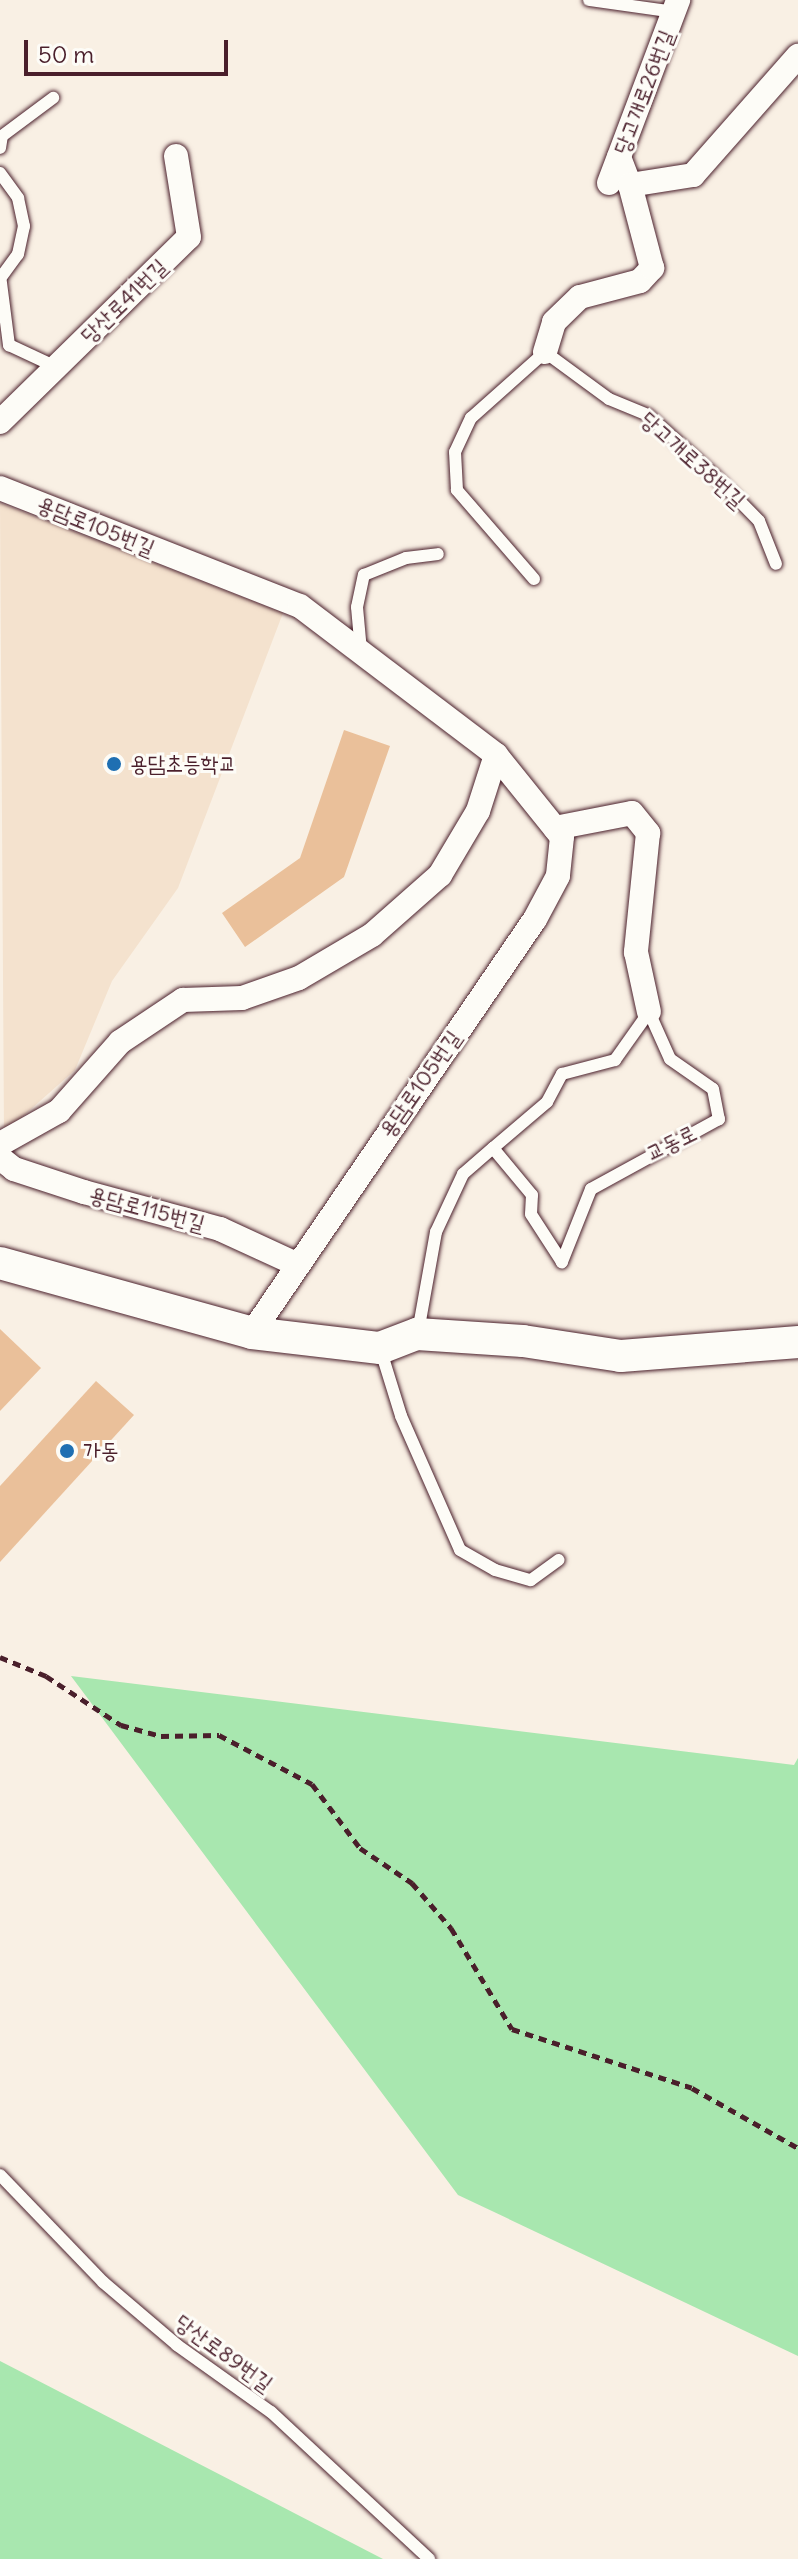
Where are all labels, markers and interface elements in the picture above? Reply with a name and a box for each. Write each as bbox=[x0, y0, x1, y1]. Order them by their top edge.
scale bar bbox=[28, 24, 232, 74]
street label: 당고개로26번길 bbox=[608, 26, 680, 158]
text: 50 m bbox=[38, 39, 94, 69]
street label: 당산로41번길 bbox=[75, 253, 173, 349]
street label: 당고개로38번길 bbox=[635, 406, 751, 514]
street label: 용담로105번길 bbox=[33, 490, 159, 562]
place label: 용담초등학교 bbox=[130, 751, 236, 777]
marker: 용담초등학교 bbox=[105, 755, 123, 773]
street label: 용담로105번길 bbox=[374, 1025, 466, 1143]
street label: 교동로 bbox=[641, 1119, 701, 1167]
street label: 용담로115번길 bbox=[86, 1181, 208, 1237]
place label: 가동 bbox=[83, 1438, 118, 1464]
marker: 가동 bbox=[58, 1442, 76, 1460]
street label: 당산로89번길 bbox=[170, 2309, 278, 2397]

